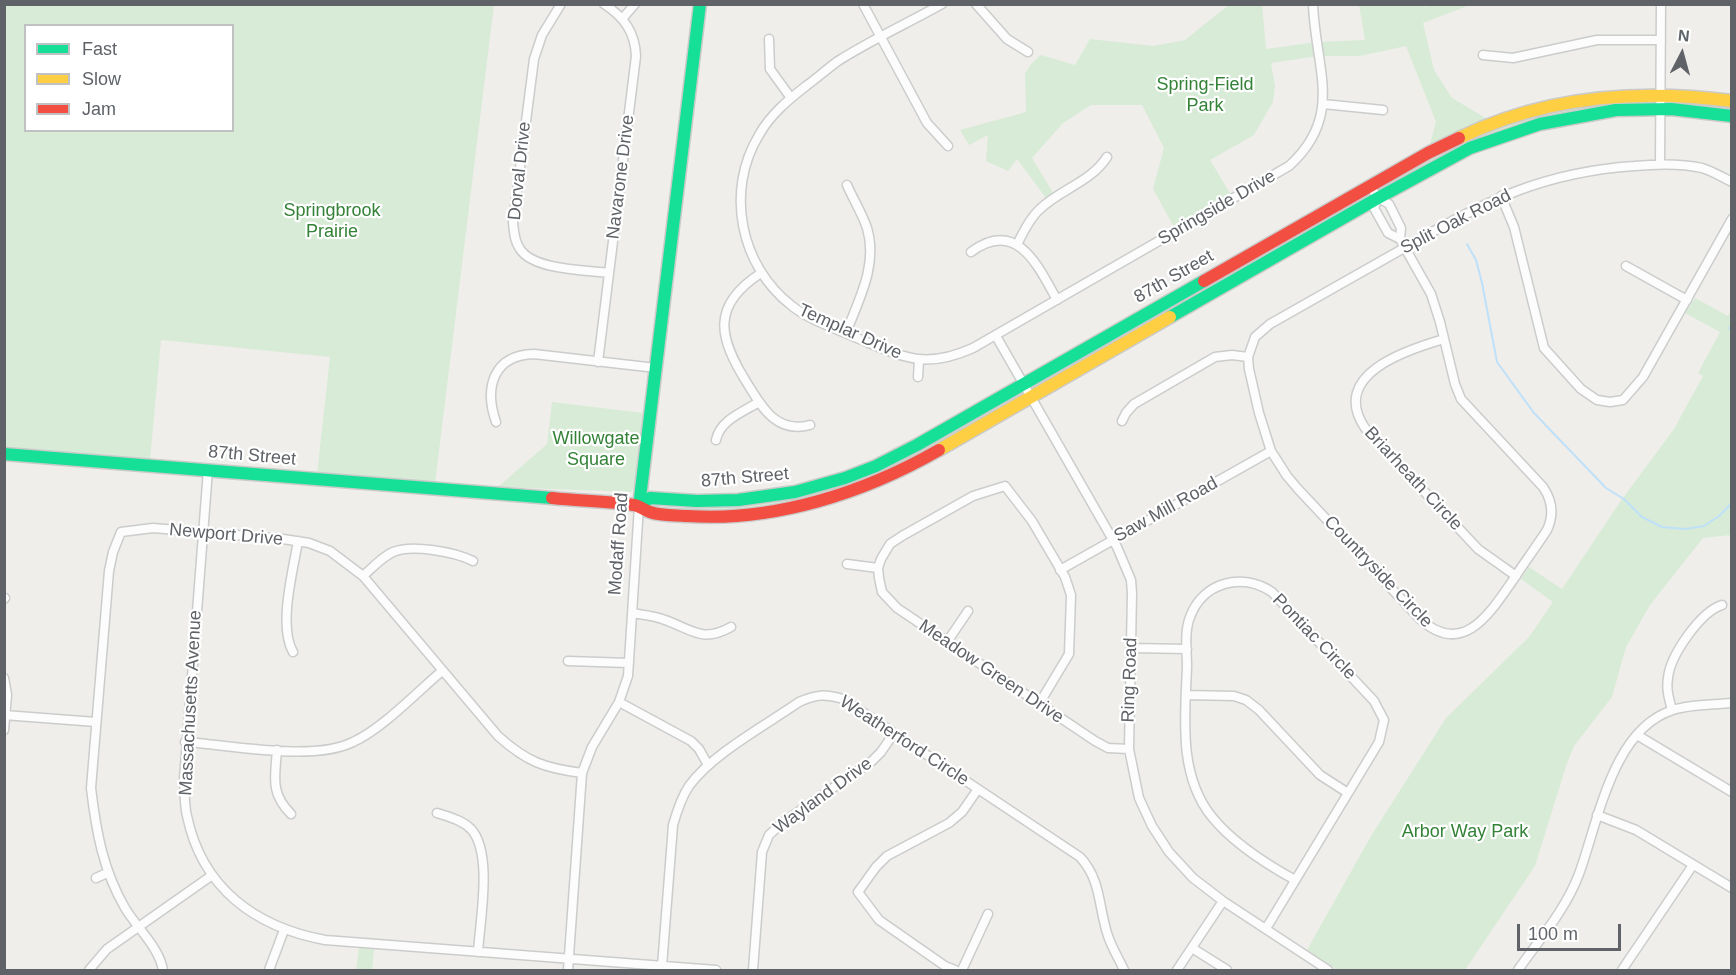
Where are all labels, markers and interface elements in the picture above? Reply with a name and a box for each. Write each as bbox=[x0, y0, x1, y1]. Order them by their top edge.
legend bbox=[24, 24, 234, 132]
north arrow bbox=[1652, 24, 1712, 84]
text: N bbox=[1677, 27, 1691, 45]
text: Fast bbox=[82, 39, 117, 59]
text: Slow bbox=[82, 69, 121, 89]
park label: Spring-Field Park bbox=[1156, 74, 1254, 116]
text: Jam bbox=[82, 99, 116, 119]
street label: Navarone Drive bbox=[603, 114, 639, 240]
street label: Dorval Drive bbox=[504, 121, 536, 221]
street label: Springside Drive bbox=[1154, 166, 1280, 250]
street label: Split Oak Road bbox=[1397, 185, 1515, 259]
park label: Springbrook Prairie bbox=[283, 200, 381, 242]
street label: 87th Street bbox=[1130, 246, 1218, 308]
street label: Templar Drive bbox=[795, 300, 905, 364]
street label: Briarheath Circle bbox=[1359, 423, 1467, 535]
park label: Willowgate Square bbox=[552, 428, 640, 470]
street label: 87th Street bbox=[207, 441, 297, 471]
street label: 87th Street bbox=[700, 463, 790, 493]
street label: Saw Mill Road bbox=[1110, 473, 1222, 547]
street label: Modaff Road bbox=[605, 492, 633, 596]
street label: Countryside Circle bbox=[1319, 512, 1437, 632]
street label: Newport Drive bbox=[168, 519, 284, 551]
street label: Pontiac Circle bbox=[1268, 590, 1360, 684]
street label: Massachusetts Avenue bbox=[175, 610, 207, 796]
street label: Meadow Green Drive bbox=[914, 615, 1068, 729]
street label: Ring Road bbox=[1118, 637, 1142, 723]
street label: Weatherford Circle bbox=[835, 691, 973, 791]
street label: Wayland Drive bbox=[770, 753, 876, 839]
park label: Arbor Way Park bbox=[1402, 821, 1528, 843]
scale bar bbox=[1520, 912, 1624, 950]
text: 100 m bbox=[1528, 924, 1578, 944]

